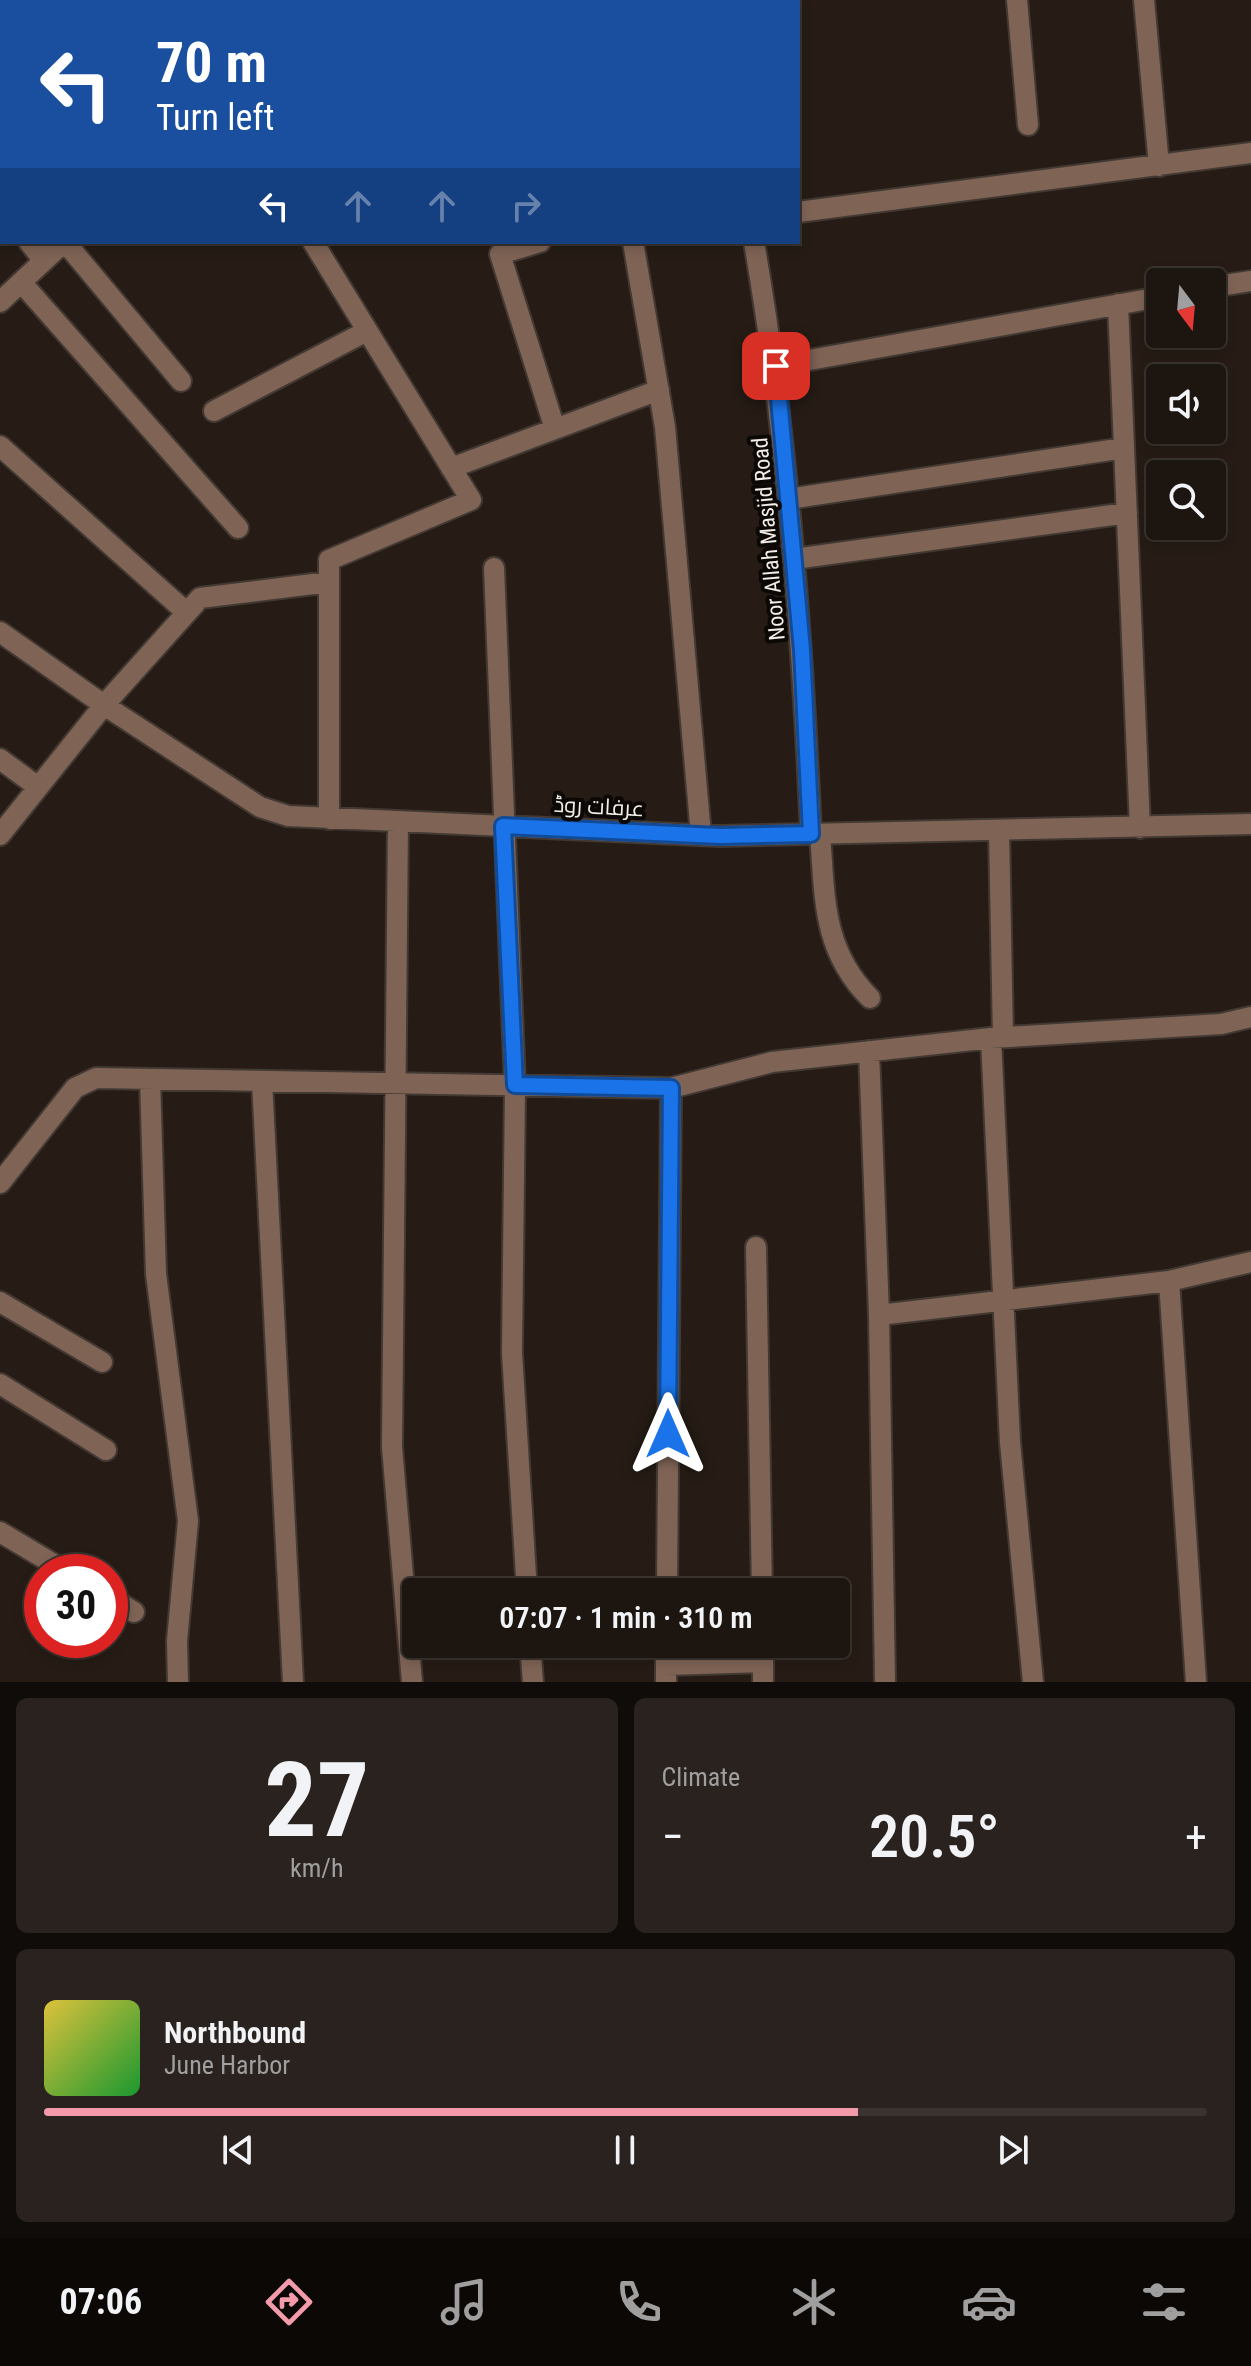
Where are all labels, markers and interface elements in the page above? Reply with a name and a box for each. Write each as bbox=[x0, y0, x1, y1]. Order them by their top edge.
text: 70 m bbox=[156, 30, 267, 96]
icon: left bbox=[24, 32, 128, 136]
text: Turn left bbox=[156, 97, 274, 139]
icon: left bbox=[252, 184, 296, 228]
icon: ahead bbox=[336, 184, 380, 228]
icon: ahead bbox=[420, 184, 464, 228]
icon: right bbox=[504, 184, 548, 228]
north arrow bbox=[1146, 268, 1226, 348]
map controls bbox=[1146, 268, 1226, 540]
pin bbox=[742, 332, 810, 400]
icon: arrive bbox=[754, 344, 798, 388]
button: sound bbox=[1146, 364, 1226, 444]
street label: Noor Allah Masjid Road bbox=[747, 436, 790, 642]
button: search bbox=[1146, 460, 1226, 540]
street label: عرفات روڈ bbox=[553, 792, 645, 821]
position arrow bbox=[626, 1392, 710, 1476]
speed limit sign: 30 bbox=[24, 1554, 128, 1658]
text: 07:07 · 1 min · 310 m bbox=[499, 1600, 753, 1635]
text: 27 bbox=[264, 1740, 369, 1861]
text: Climate bbox=[662, 1762, 740, 1792]
text: 20.5° bbox=[869, 1801, 1000, 1872]
text: − bbox=[662, 1811, 684, 1863]
text: + bbox=[1185, 1811, 1207, 1863]
text: km/h bbox=[290, 1853, 344, 1883]
text: Northbound bbox=[164, 2015, 306, 2050]
text: June Harbor bbox=[164, 2050, 290, 2080]
icon: previous bbox=[216, 2128, 260, 2172]
icon: pause bbox=[603, 2128, 647, 2172]
icon: next bbox=[991, 2128, 1035, 2172]
icon: directions bbox=[261, 2274, 317, 2330]
icon: music bbox=[436, 2274, 492, 2330]
icon: phone bbox=[611, 2274, 667, 2330]
icon: climate bbox=[786, 2274, 842, 2330]
icon: car bbox=[961, 2274, 1017, 2330]
icon: filters bbox=[1136, 2274, 1192, 2330]
text: 07:06 bbox=[59, 2281, 142, 2323]

